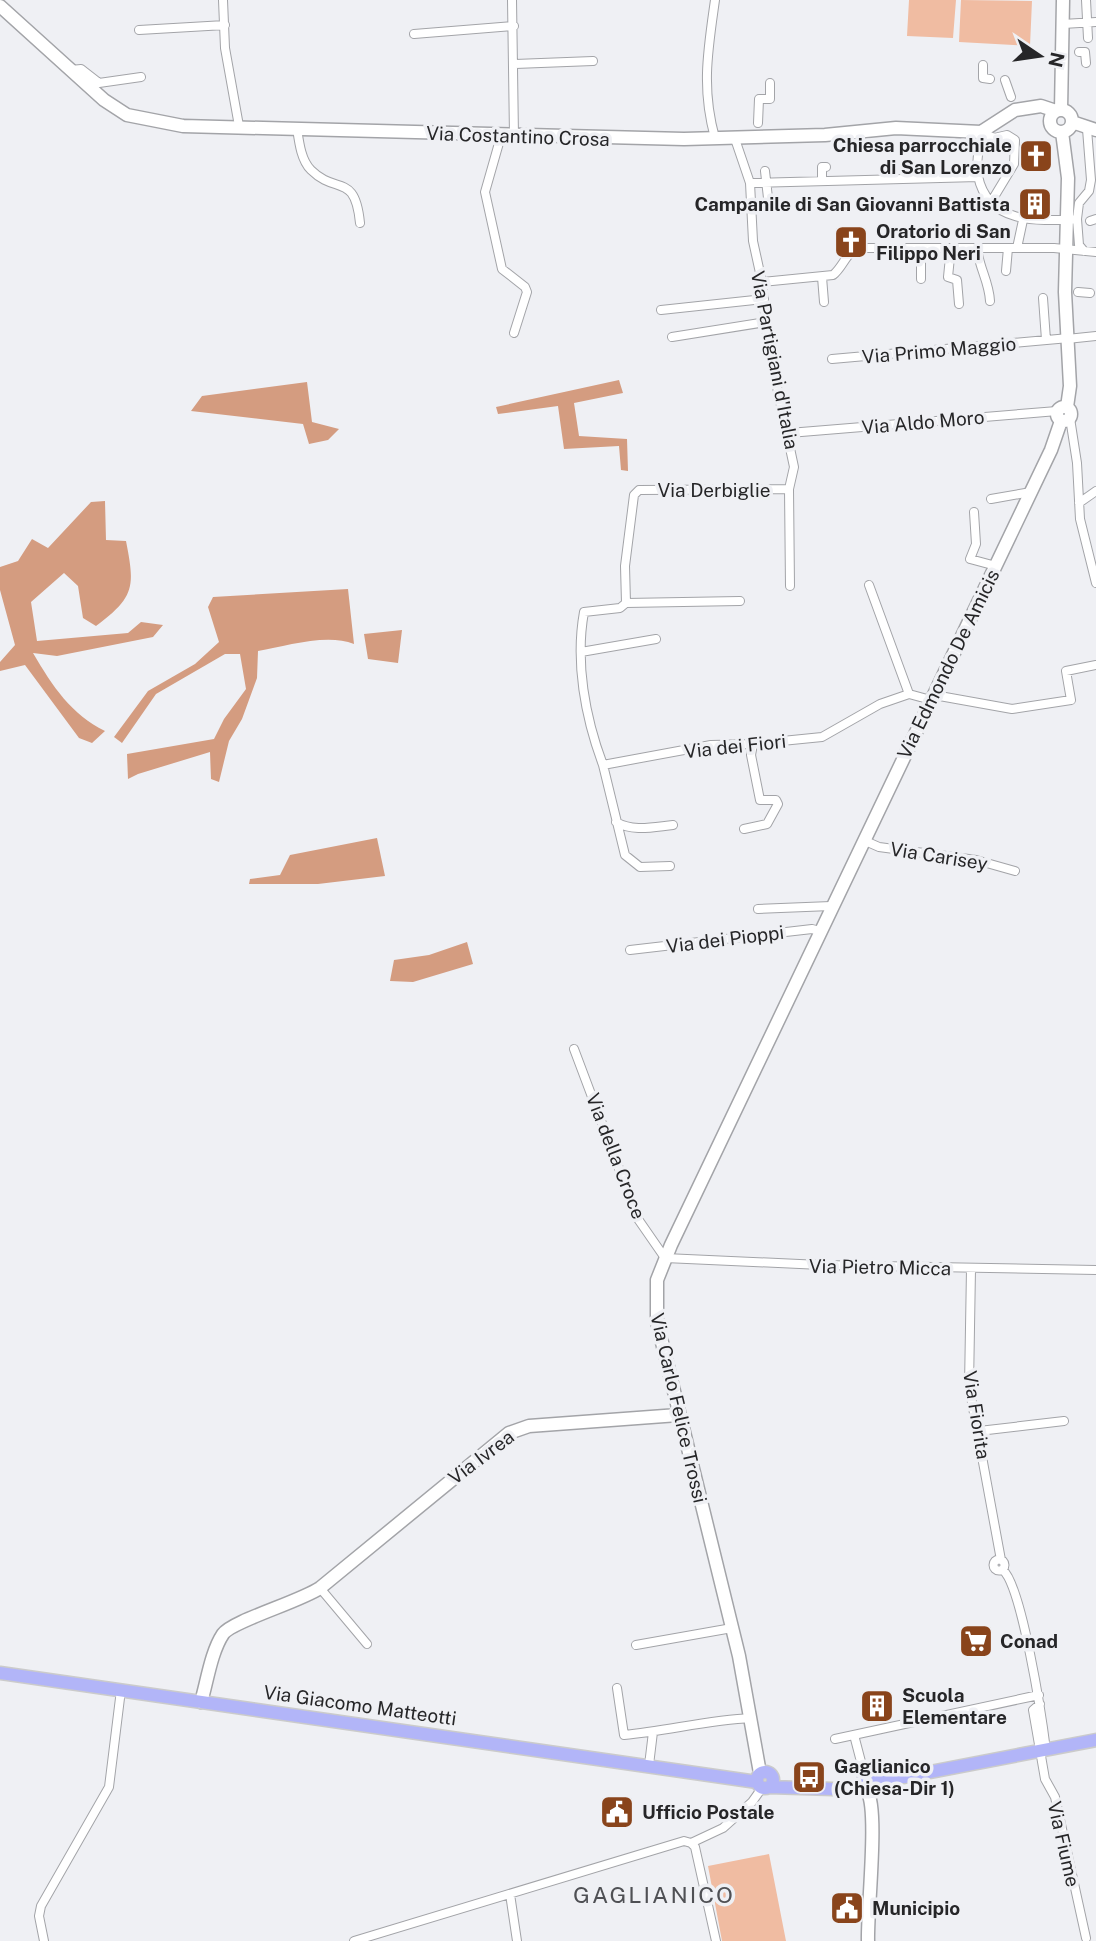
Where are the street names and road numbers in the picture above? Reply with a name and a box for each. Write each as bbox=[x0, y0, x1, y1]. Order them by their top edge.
street label: Via Costantino Crosa bbox=[426, 122, 610, 150]
street label: Via Partigiani d'Italia bbox=[747, 269, 803, 451]
street label: Via Primo Maggio bbox=[861, 332, 1017, 368]
street label: Via Aldo Moro bbox=[861, 406, 985, 438]
street label: Via Derbiglie bbox=[658, 479, 770, 501]
street label: Via Edmondo De Amicis bbox=[893, 566, 1003, 762]
street label: Via dei Fiori bbox=[683, 730, 787, 762]
street label: Via Carisey bbox=[889, 837, 989, 875]
street label: Via dei Pioppi bbox=[665, 921, 785, 957]
street label: Via della Croce bbox=[582, 1090, 650, 1222]
street label: Via Pietro Micca bbox=[809, 1255, 951, 1279]
street label: Via Carlo Felice Trossi bbox=[646, 1311, 712, 1505]
street label: Via Fiorita bbox=[959, 1369, 995, 1461]
street label: Via Ivrea bbox=[444, 1425, 518, 1489]
street label: Via Giacomo Matteotti bbox=[262, 1681, 458, 1729]
street label: Via Fiume bbox=[1044, 1799, 1084, 1889]

